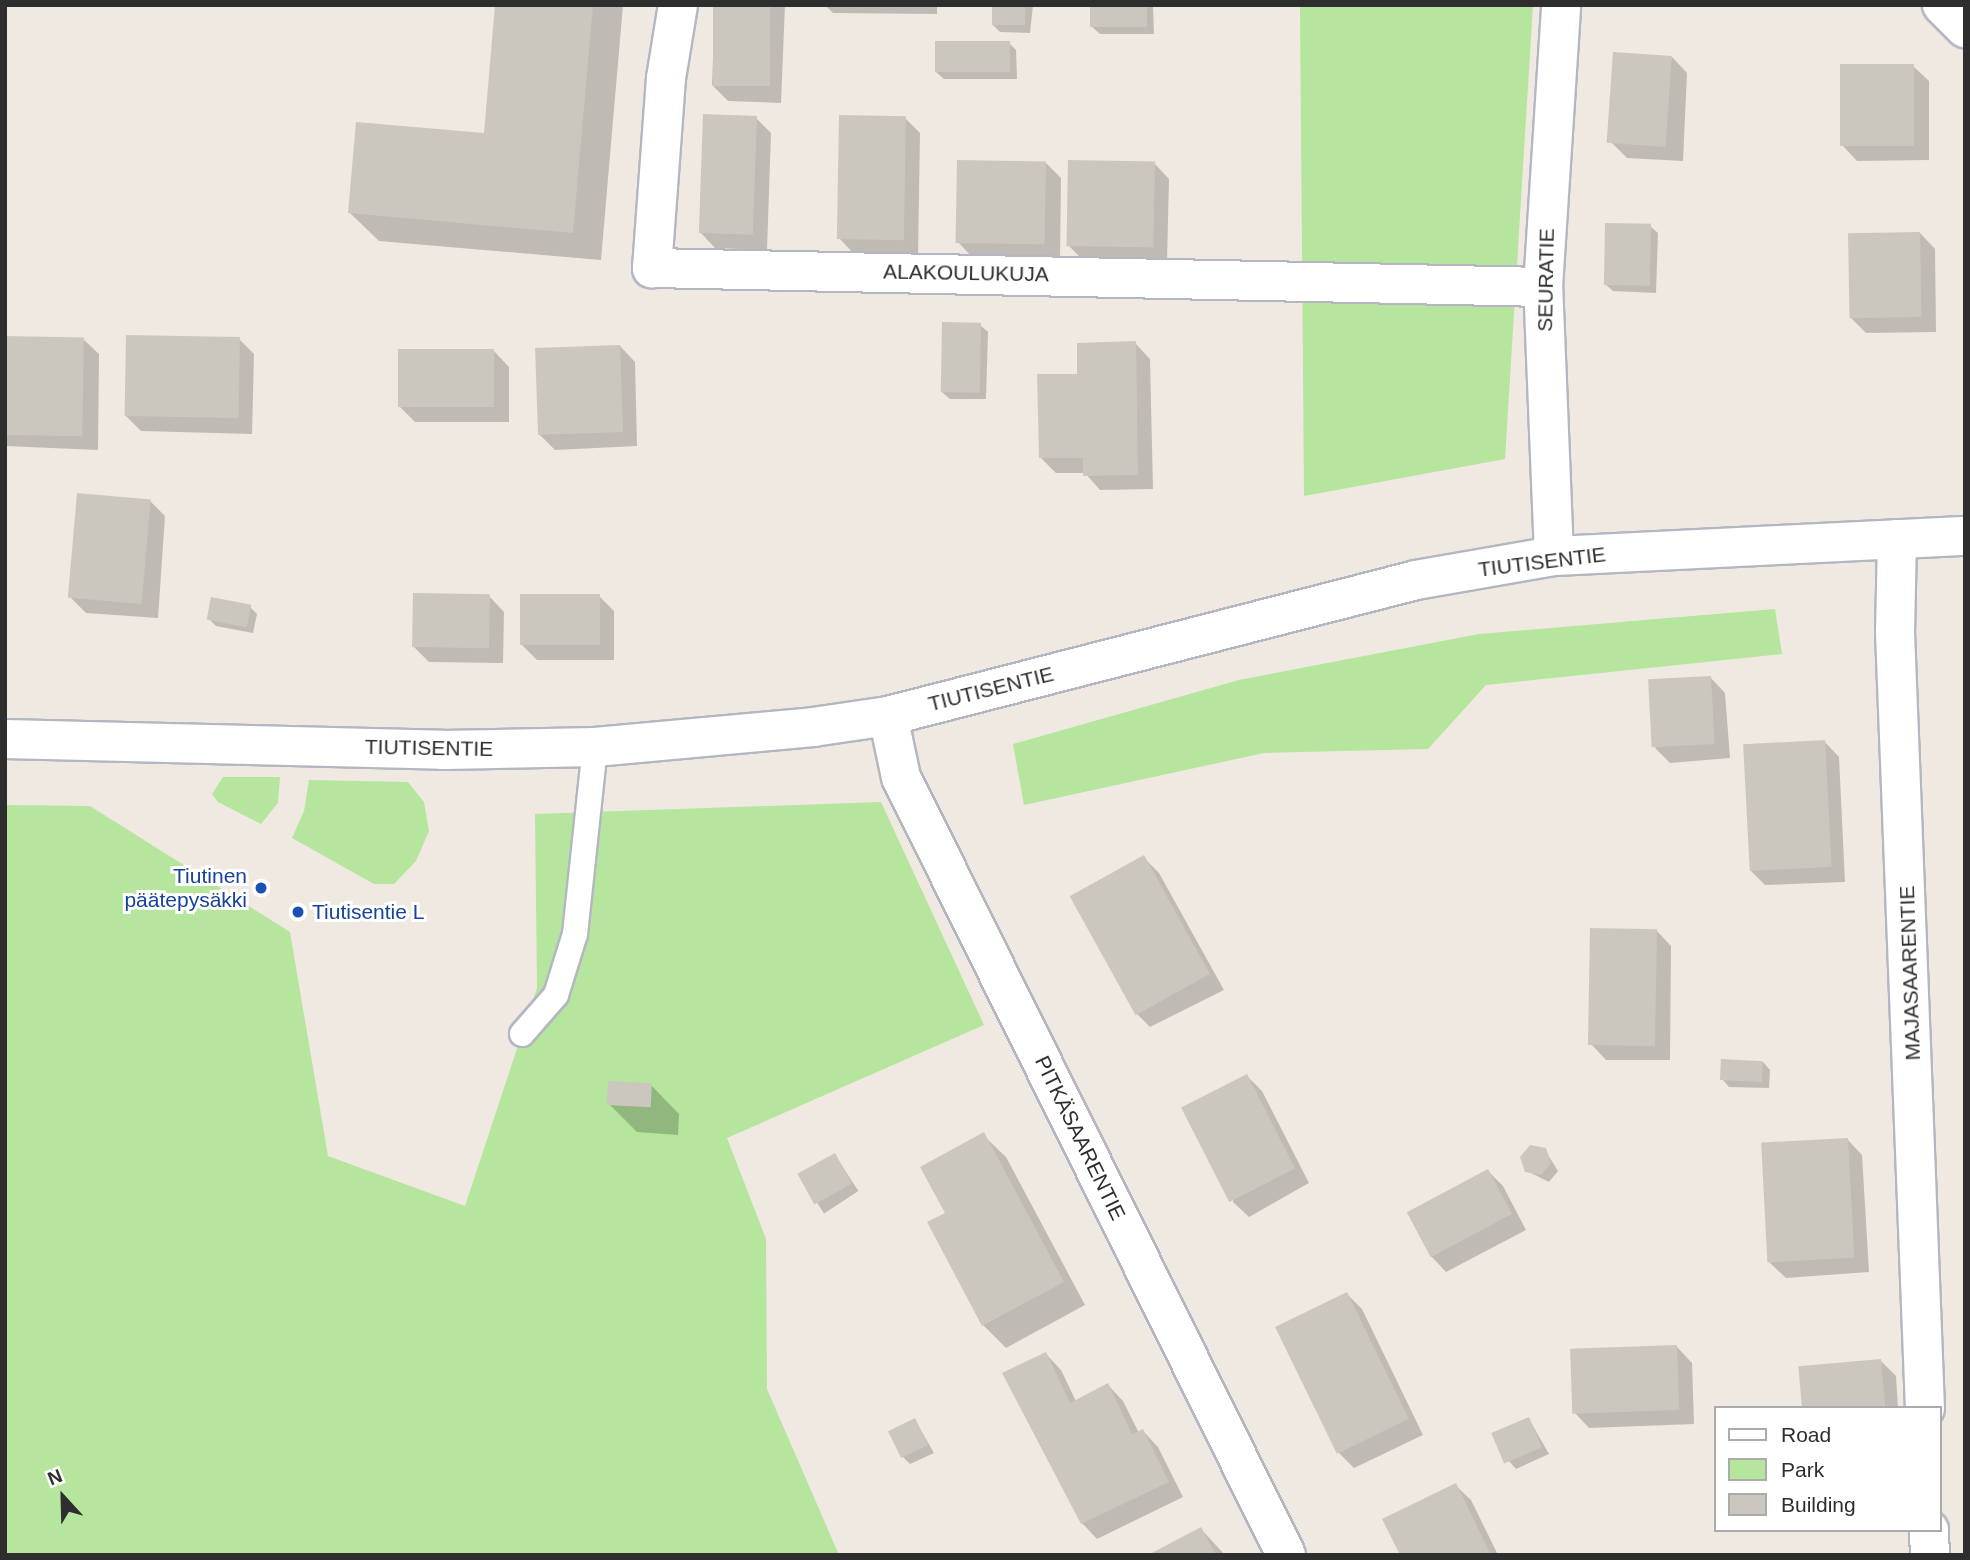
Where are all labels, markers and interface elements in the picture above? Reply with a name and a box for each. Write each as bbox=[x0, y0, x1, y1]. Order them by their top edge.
street label: SEURATIE bbox=[1532, 228, 1560, 332]
street label: ALAKOULUKUJA bbox=[883, 259, 1049, 287]
street label: TIUTISENTIE bbox=[1477, 542, 1607, 582]
street label: TIUTISENTIE bbox=[926, 661, 1056, 717]
street label: TIUTISENTIE bbox=[365, 734, 493, 762]
place label: Tiutinen päätepysäkki bbox=[124, 863, 247, 913]
marker: Tiutinen päätepysäkki bbox=[253, 880, 269, 896]
street label: MAJASAARENTIE bbox=[1894, 885, 1926, 1061]
place label: Tiutisentie L bbox=[312, 899, 424, 925]
marker: Tiutisentie L bbox=[290, 904, 306, 920]
street label: PITKÄSAARENTIE bbox=[1029, 1052, 1131, 1224]
legend bbox=[1714, 1406, 1942, 1532]
text: Road bbox=[1781, 1423, 1831, 1446]
text: Park bbox=[1781, 1458, 1824, 1481]
north arrow bbox=[28, 1462, 98, 1532]
text: N bbox=[45, 1465, 65, 1489]
text: Building bbox=[1781, 1493, 1856, 1516]

